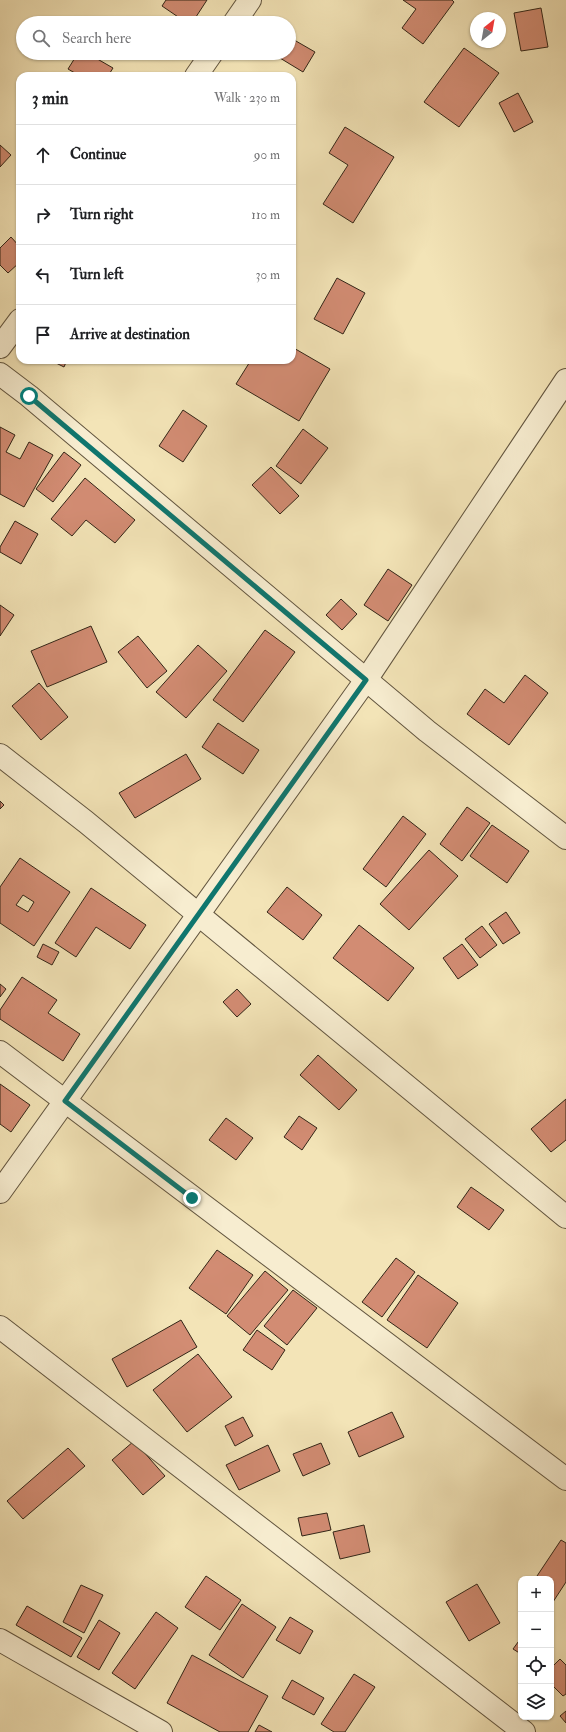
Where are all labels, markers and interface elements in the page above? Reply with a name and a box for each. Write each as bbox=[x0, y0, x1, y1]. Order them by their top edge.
north arrow bbox=[470, 12, 506, 48]
search box bbox=[16, 16, 296, 60]
icon: search bbox=[30, 27, 52, 49]
text: Search here bbox=[62, 29, 131, 48]
text: 3 min bbox=[32, 88, 69, 109]
text: Walk · 230 m bbox=[214, 90, 280, 106]
icon: ahead bbox=[32, 144, 54, 166]
text: Continue bbox=[70, 145, 126, 164]
text: 90 m bbox=[254, 147, 280, 163]
icon: right bbox=[32, 204, 54, 226]
text: Turn right bbox=[70, 205, 133, 224]
text: 110 m bbox=[251, 207, 280, 223]
icon: left bbox=[32, 264, 54, 286]
text: Turn left bbox=[70, 265, 124, 284]
text: 30 m bbox=[256, 267, 280, 283]
icon: arrive bbox=[32, 324, 54, 346]
text: Arrive at destination bbox=[70, 325, 190, 344]
route start bbox=[20, 387, 38, 405]
route end bbox=[183, 1189, 201, 1207]
map controls bbox=[518, 1576, 554, 1720]
button: + bbox=[518, 1576, 554, 1612]
button: − bbox=[518, 1612, 554, 1648]
button: locate bbox=[518, 1648, 554, 1684]
button: layers bbox=[518, 1684, 554, 1720]

